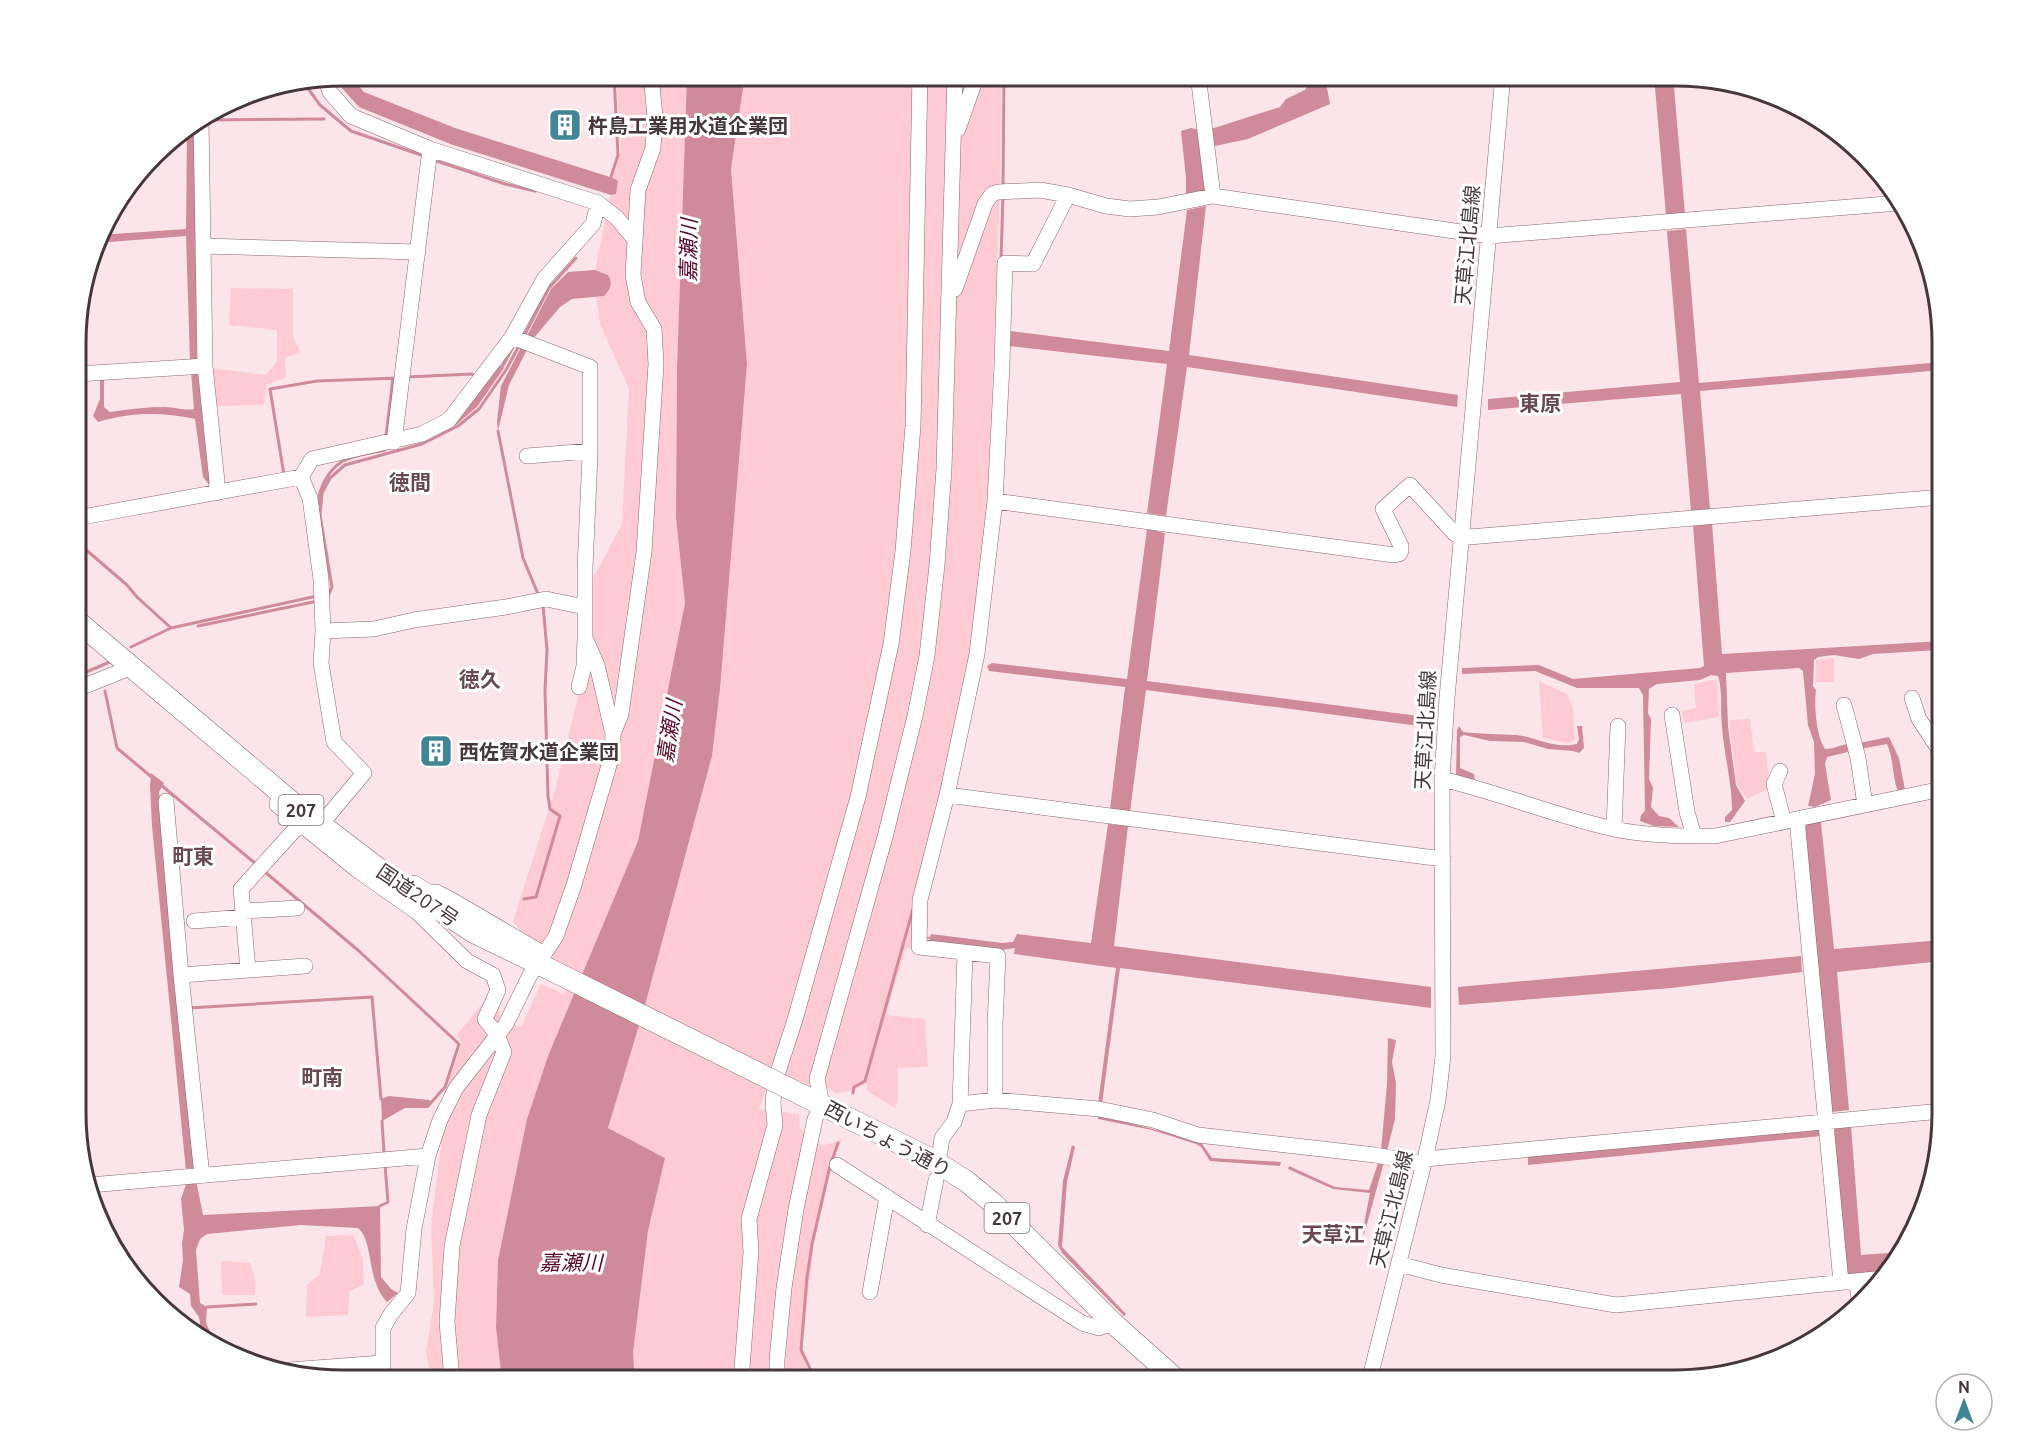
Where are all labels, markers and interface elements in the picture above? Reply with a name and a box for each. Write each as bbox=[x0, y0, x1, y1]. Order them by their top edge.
building icon: 杵島工業用水道企業団 bbox=[547, 107, 583, 143]
place label: 杵島工業用水道企業団 bbox=[588, 114, 788, 137]
street label: 天草江北島線 bbox=[1450, 184, 1484, 306]
water label: 嘉瀬川 bbox=[675, 216, 701, 282]
district label: 東原 bbox=[1519, 391, 1561, 415]
district label: 徳間 bbox=[389, 470, 431, 494]
district label: 徳久 bbox=[459, 667, 501, 691]
street label: 天草江北島線 bbox=[1410, 669, 1440, 791]
water label: 嘉瀬川 bbox=[652, 696, 686, 764]
building icon: 西佐賀水道企業団 bbox=[418, 733, 454, 769]
place label: 西佐賀水道企業団 bbox=[459, 740, 619, 763]
road number: 207 bbox=[278, 795, 324, 825]
district label: 町東 bbox=[172, 844, 214, 868]
street label: 国道207号 bbox=[373, 859, 463, 931]
district label: 町南 bbox=[301, 1065, 343, 1089]
street label: 西いちょう通り bbox=[821, 1096, 955, 1182]
street label: 天草江北島線 bbox=[1365, 1148, 1417, 1270]
road number: 207 bbox=[984, 1203, 1030, 1233]
district label: 天草江 bbox=[1302, 1222, 1365, 1246]
water label: 嘉瀬川 bbox=[540, 1250, 604, 1274]
north arrow bbox=[1934, 1372, 1994, 1432]
text: N bbox=[1958, 1378, 1970, 1396]

